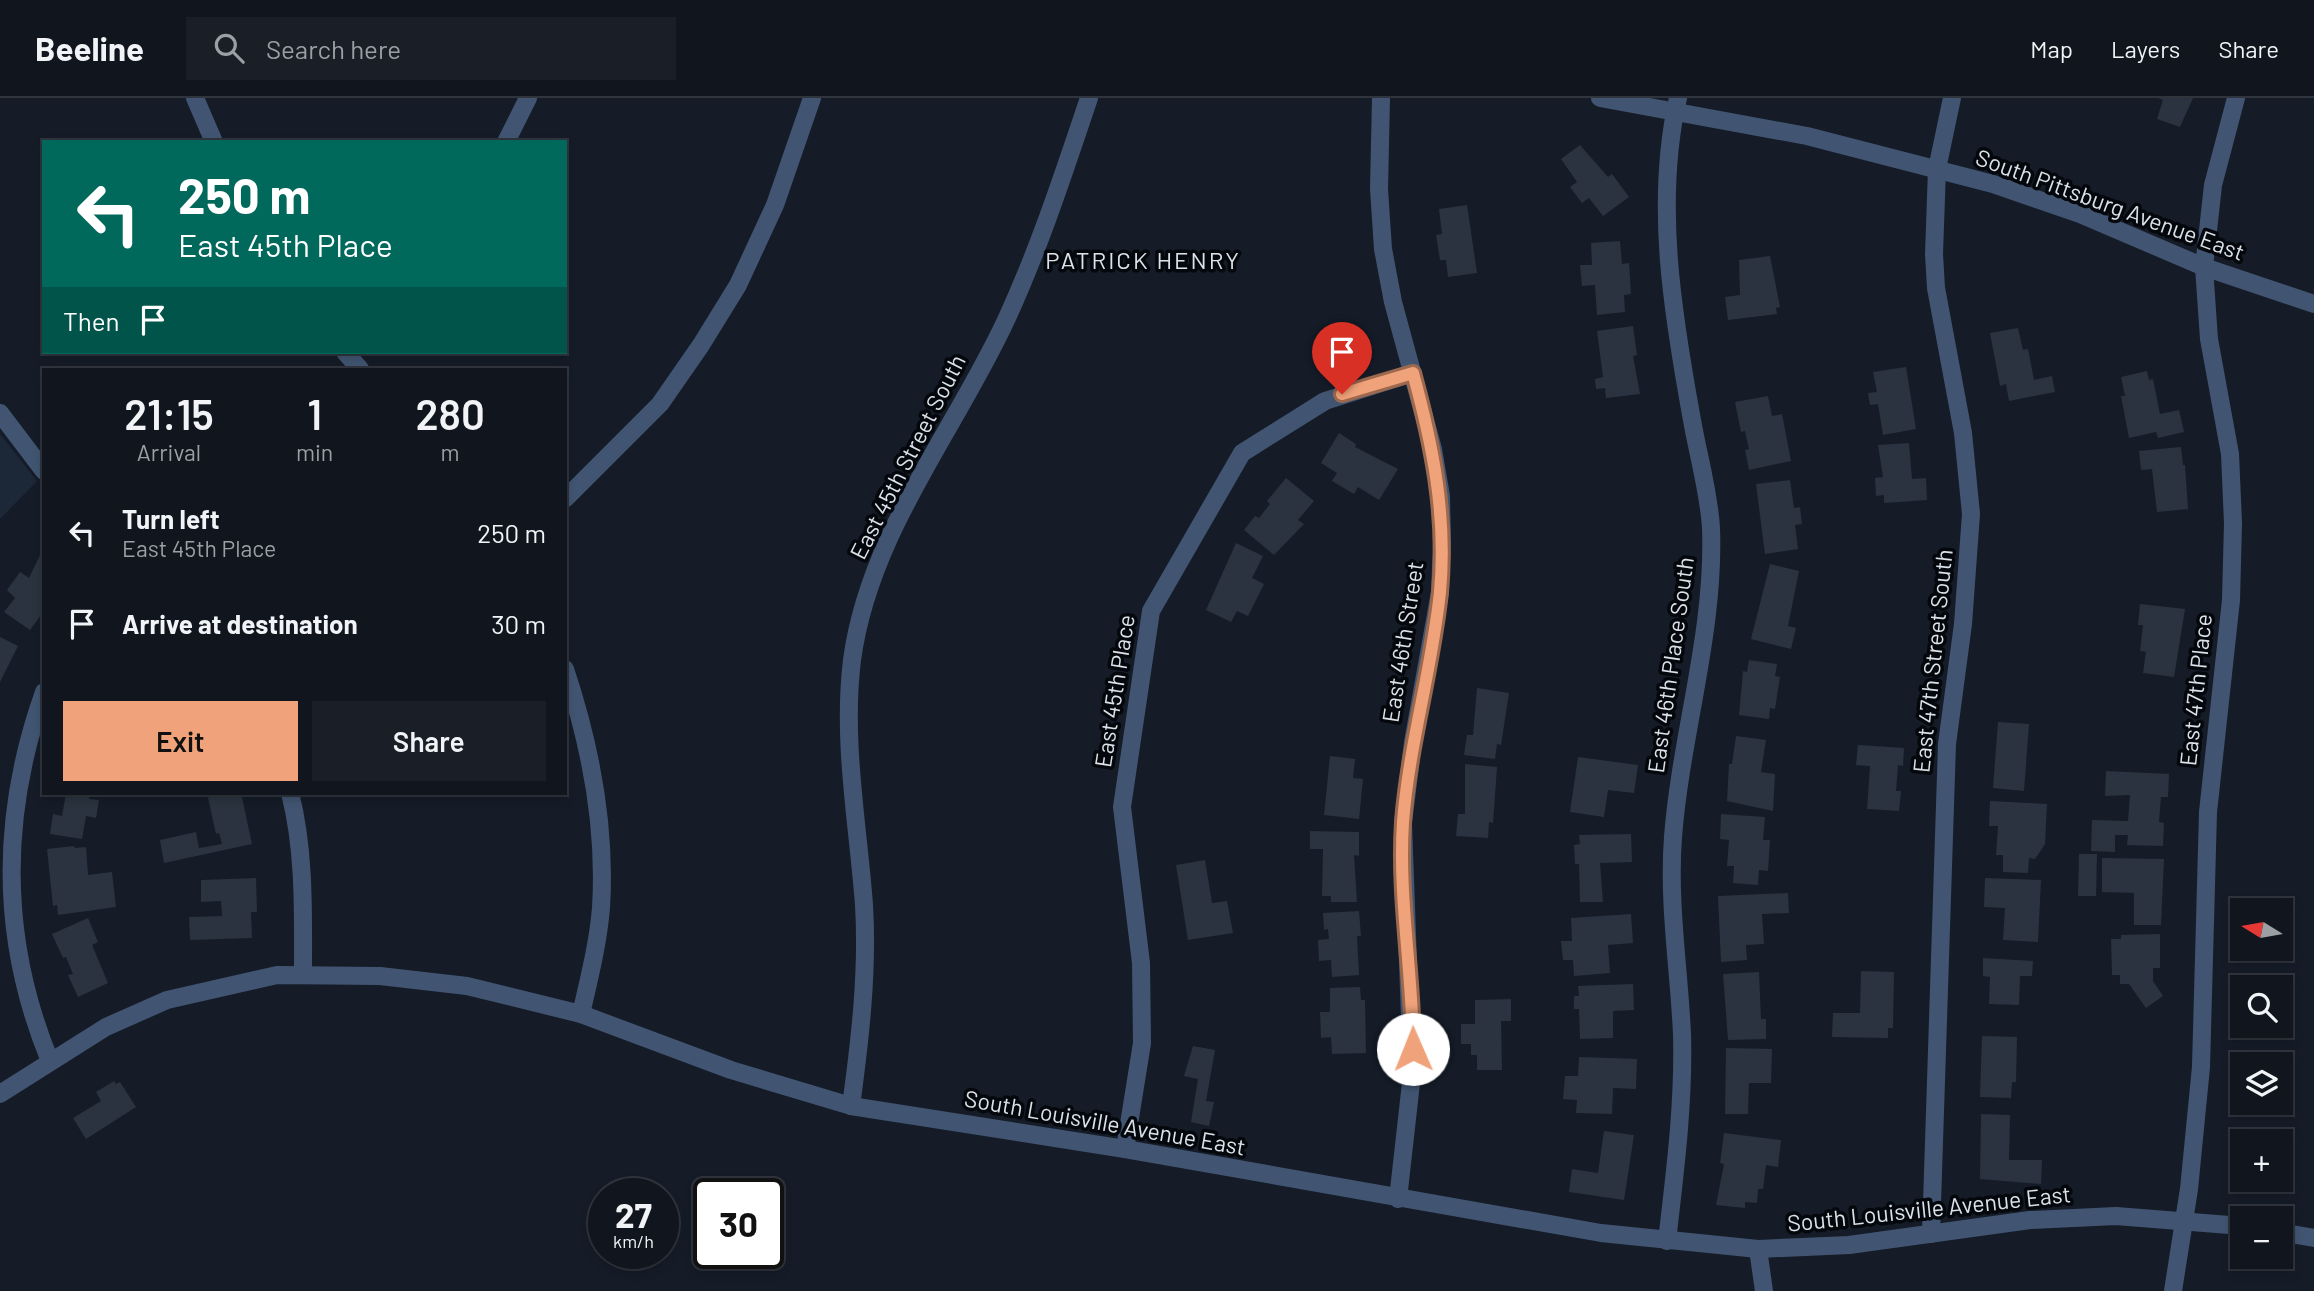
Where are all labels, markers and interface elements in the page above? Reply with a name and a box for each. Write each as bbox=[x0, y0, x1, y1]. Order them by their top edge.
search box bbox=[186, 17, 676, 80]
text: Beeline bbox=[35, 28, 144, 68]
icon: search bbox=[210, 29, 248, 67]
text: Search here bbox=[266, 33, 401, 64]
text: Map bbox=[2030, 34, 2073, 63]
text: Layers bbox=[2111, 34, 2180, 63]
text: Share bbox=[2218, 34, 2279, 63]
street label: South Pittsburg Avenue East bbox=[1972, 142, 2248, 266]
text: 250 m bbox=[178, 165, 311, 224]
icon: left bbox=[63, 168, 154, 259]
text: East 45th Place bbox=[178, 225, 393, 263]
district label: PATRICK HENRY bbox=[1045, 245, 1241, 274]
icon: arrive bbox=[134, 301, 172, 339]
text: Then bbox=[63, 305, 120, 336]
pin bbox=[1312, 322, 1372, 394]
icon: arrive bbox=[1323, 333, 1361, 371]
street label: East 45th Street South bbox=[843, 350, 971, 564]
text: 21:15 bbox=[124, 388, 214, 438]
text: 1 bbox=[307, 388, 322, 438]
text: 280 bbox=[415, 388, 485, 438]
text: Arrival bbox=[137, 438, 201, 466]
text: min bbox=[296, 438, 333, 466]
text: m bbox=[441, 438, 460, 466]
text: Turn left bbox=[122, 503, 220, 534]
icon: left bbox=[63, 514, 101, 552]
text: 250 m bbox=[477, 517, 546, 548]
text: East 45th Place bbox=[122, 534, 276, 562]
street label: East 47th Street South bbox=[1906, 548, 1958, 774]
street label: East 46th Place South bbox=[1641, 555, 1699, 775]
street label: East 46th Street bbox=[1375, 559, 1429, 724]
icon: arrive bbox=[63, 605, 101, 643]
text: Arrive at destination bbox=[122, 608, 358, 639]
text: 30 m bbox=[491, 608, 546, 639]
street label: East 45th Place bbox=[1088, 612, 1140, 769]
street label: East 47th Place bbox=[2173, 612, 2217, 767]
button: Exit bbox=[63, 701, 298, 781]
button: Share bbox=[312, 701, 546, 781]
north arrow bbox=[2230, 898, 2292, 961]
map controls bbox=[2230, 898, 2293, 1269]
button: search bbox=[2230, 975, 2293, 1038]
position arrow bbox=[1376, 1012, 1450, 1086]
button: layers bbox=[2230, 1052, 2293, 1115]
street label: South Louisville Avenue East bbox=[962, 1083, 1248, 1161]
button: + bbox=[2230, 1129, 2293, 1192]
speed limit sign: 30 bbox=[693, 1178, 784, 1269]
street label: South Louisville Avenue East bbox=[1786, 1179, 2072, 1237]
text: 27 bbox=[615, 1193, 652, 1235]
button: − bbox=[2230, 1206, 2293, 1269]
text: km/h bbox=[613, 1230, 654, 1252]

